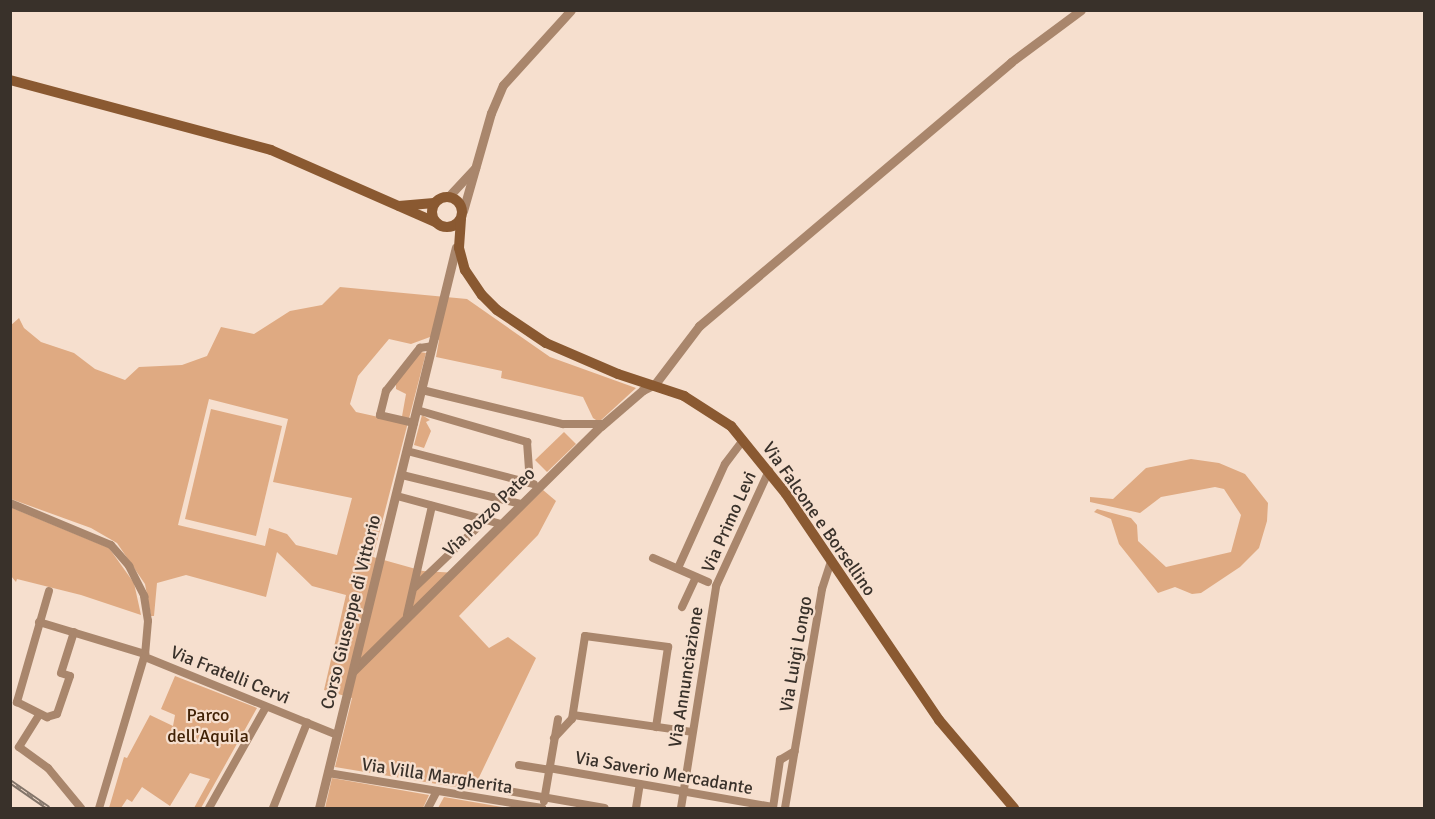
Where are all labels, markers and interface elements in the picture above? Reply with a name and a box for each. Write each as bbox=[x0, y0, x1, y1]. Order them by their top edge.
street label: Via Falcone e Borsellino bbox=[758, 438, 880, 600]
street label: Via Pozzo Pateo bbox=[439, 463, 539, 561]
street label: Via Primo Levi bbox=[697, 468, 761, 576]
street label: Corso Giuseppe di Vittorio bbox=[316, 513, 386, 711]
street label: Via Luigi Longo bbox=[775, 594, 817, 714]
street label: Via Annunciazione bbox=[664, 605, 708, 749]
street label: Via Fratelli Cervi bbox=[167, 641, 293, 709]
park label: Parco dell'Aquila bbox=[167, 705, 249, 748]
street label: Via Saverio Mercadante bbox=[573, 747, 755, 799]
street label: Via Villa Margherita bbox=[360, 753, 514, 799]

